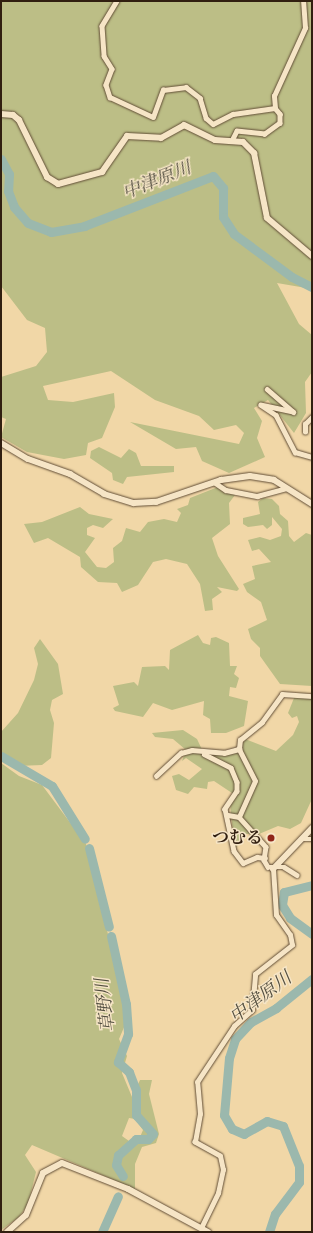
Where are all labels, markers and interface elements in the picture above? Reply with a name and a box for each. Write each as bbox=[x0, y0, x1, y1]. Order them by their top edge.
water label: 中津原川 bbox=[120, 158, 194, 204]
place label: つむる bbox=[212, 828, 263, 848]
marker: つむる bbox=[266, 833, 276, 843]
water label: 中津原川 bbox=[226, 968, 296, 1028]
water label: 草野川 bbox=[92, 977, 120, 1033]

